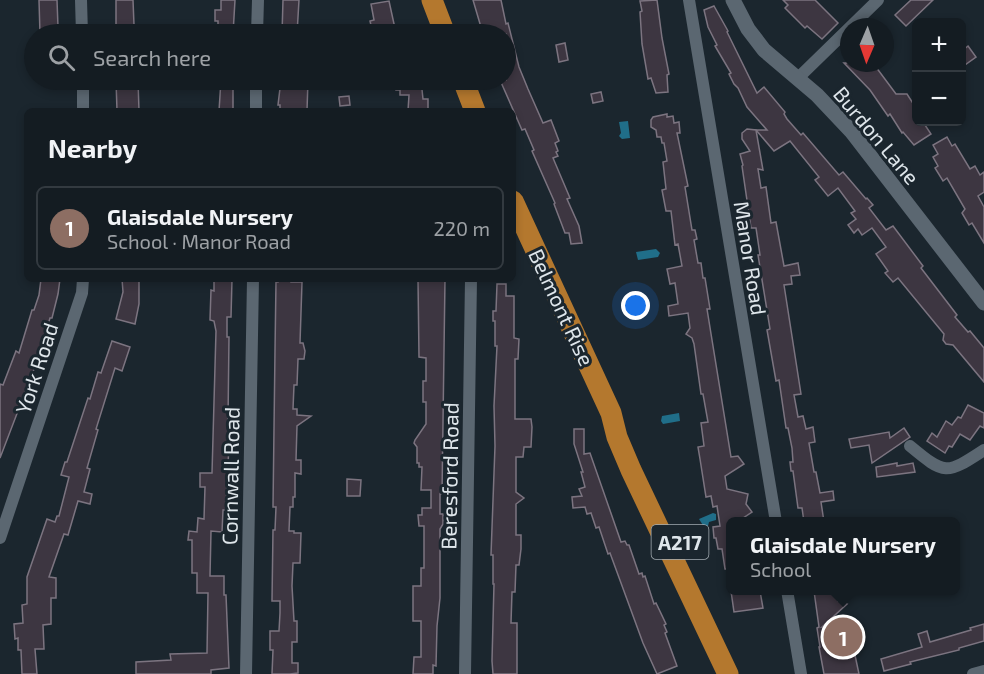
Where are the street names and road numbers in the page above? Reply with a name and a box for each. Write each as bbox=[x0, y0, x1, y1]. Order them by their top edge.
street label: Burdon Lane bbox=[829, 81, 925, 189]
street label: Manor Road bbox=[730, 199, 772, 317]
street label: Belmont Rise bbox=[524, 245, 600, 369]
street label: York Road bbox=[10, 319, 62, 417]
street label: Beresford Road bbox=[435, 402, 463, 550]
street label: Cornwall Road bbox=[216, 407, 244, 545]
road number: A217 bbox=[652, 525, 708, 559]

